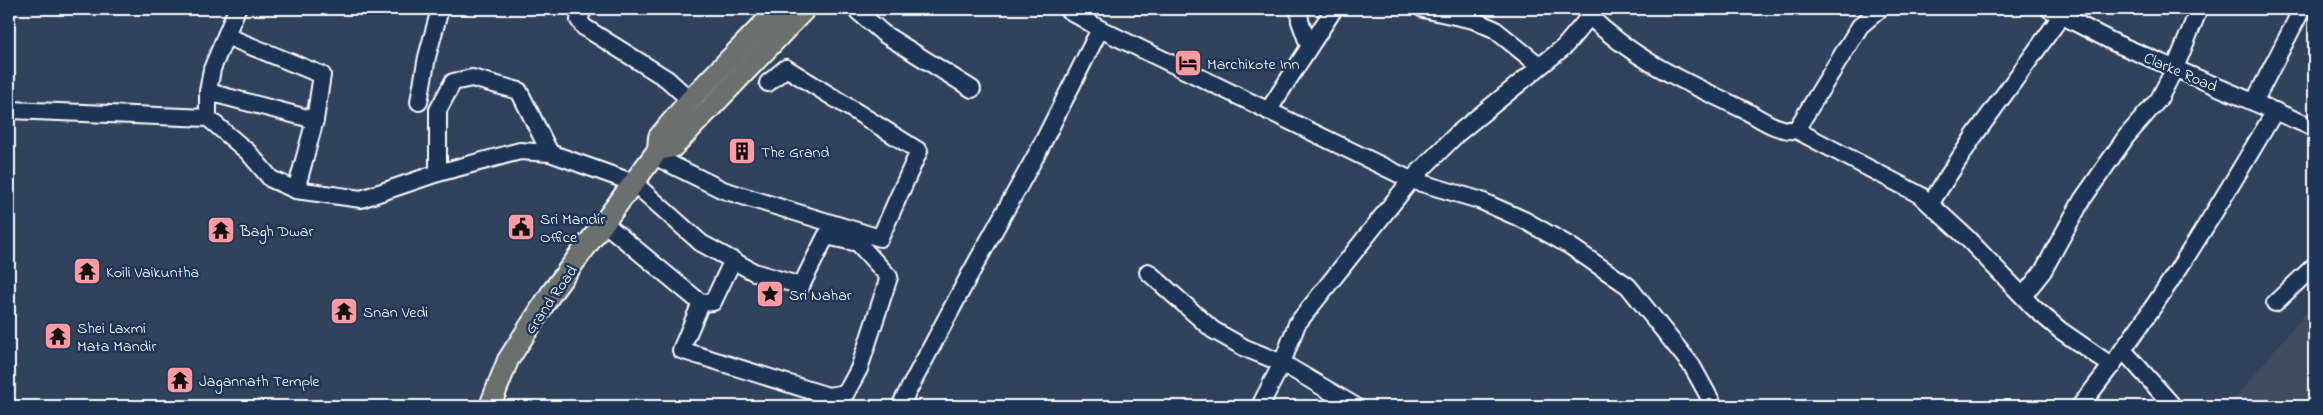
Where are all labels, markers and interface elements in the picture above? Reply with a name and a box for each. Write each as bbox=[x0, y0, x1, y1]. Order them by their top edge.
street label: Clarke Road bbox=[2140, 47, 2221, 99]
hotel icon: Marchikote Inn bbox=[1173, 48, 1203, 78]
place label: Marchikote Inn bbox=[1207, 53, 1299, 77]
building icon: The Grand bbox=[727, 136, 757, 166]
place label: The Grand bbox=[761, 141, 829, 165]
place label: Sri Mandir Office bbox=[540, 208, 605, 250]
public building icon: Sri Mandir Office bbox=[506, 212, 536, 242]
temple icon: Bagh Dwar bbox=[206, 215, 236, 245]
place label: Bagh Dwar bbox=[239, 220, 313, 244]
temple icon: Koili Vaikuntha bbox=[72, 256, 102, 286]
place label: Koili Vaikuntha bbox=[106, 261, 199, 285]
street label: Grand Road bbox=[519, 261, 584, 340]
place icon: Sri Nahar bbox=[755, 279, 785, 309]
place label: Sri Nahar bbox=[789, 284, 852, 308]
temple icon: Snan Vedi bbox=[329, 296, 359, 326]
place label: Snan Vedi bbox=[363, 301, 428, 325]
place label: Shei Laxmi Mata Mandir bbox=[77, 317, 156, 359]
temple icon: Shei Laxmi Mata Mandir bbox=[43, 321, 73, 351]
temple icon: Jagannath Temple bbox=[165, 365, 195, 395]
place label: Jagannath Temple bbox=[199, 370, 320, 394]

